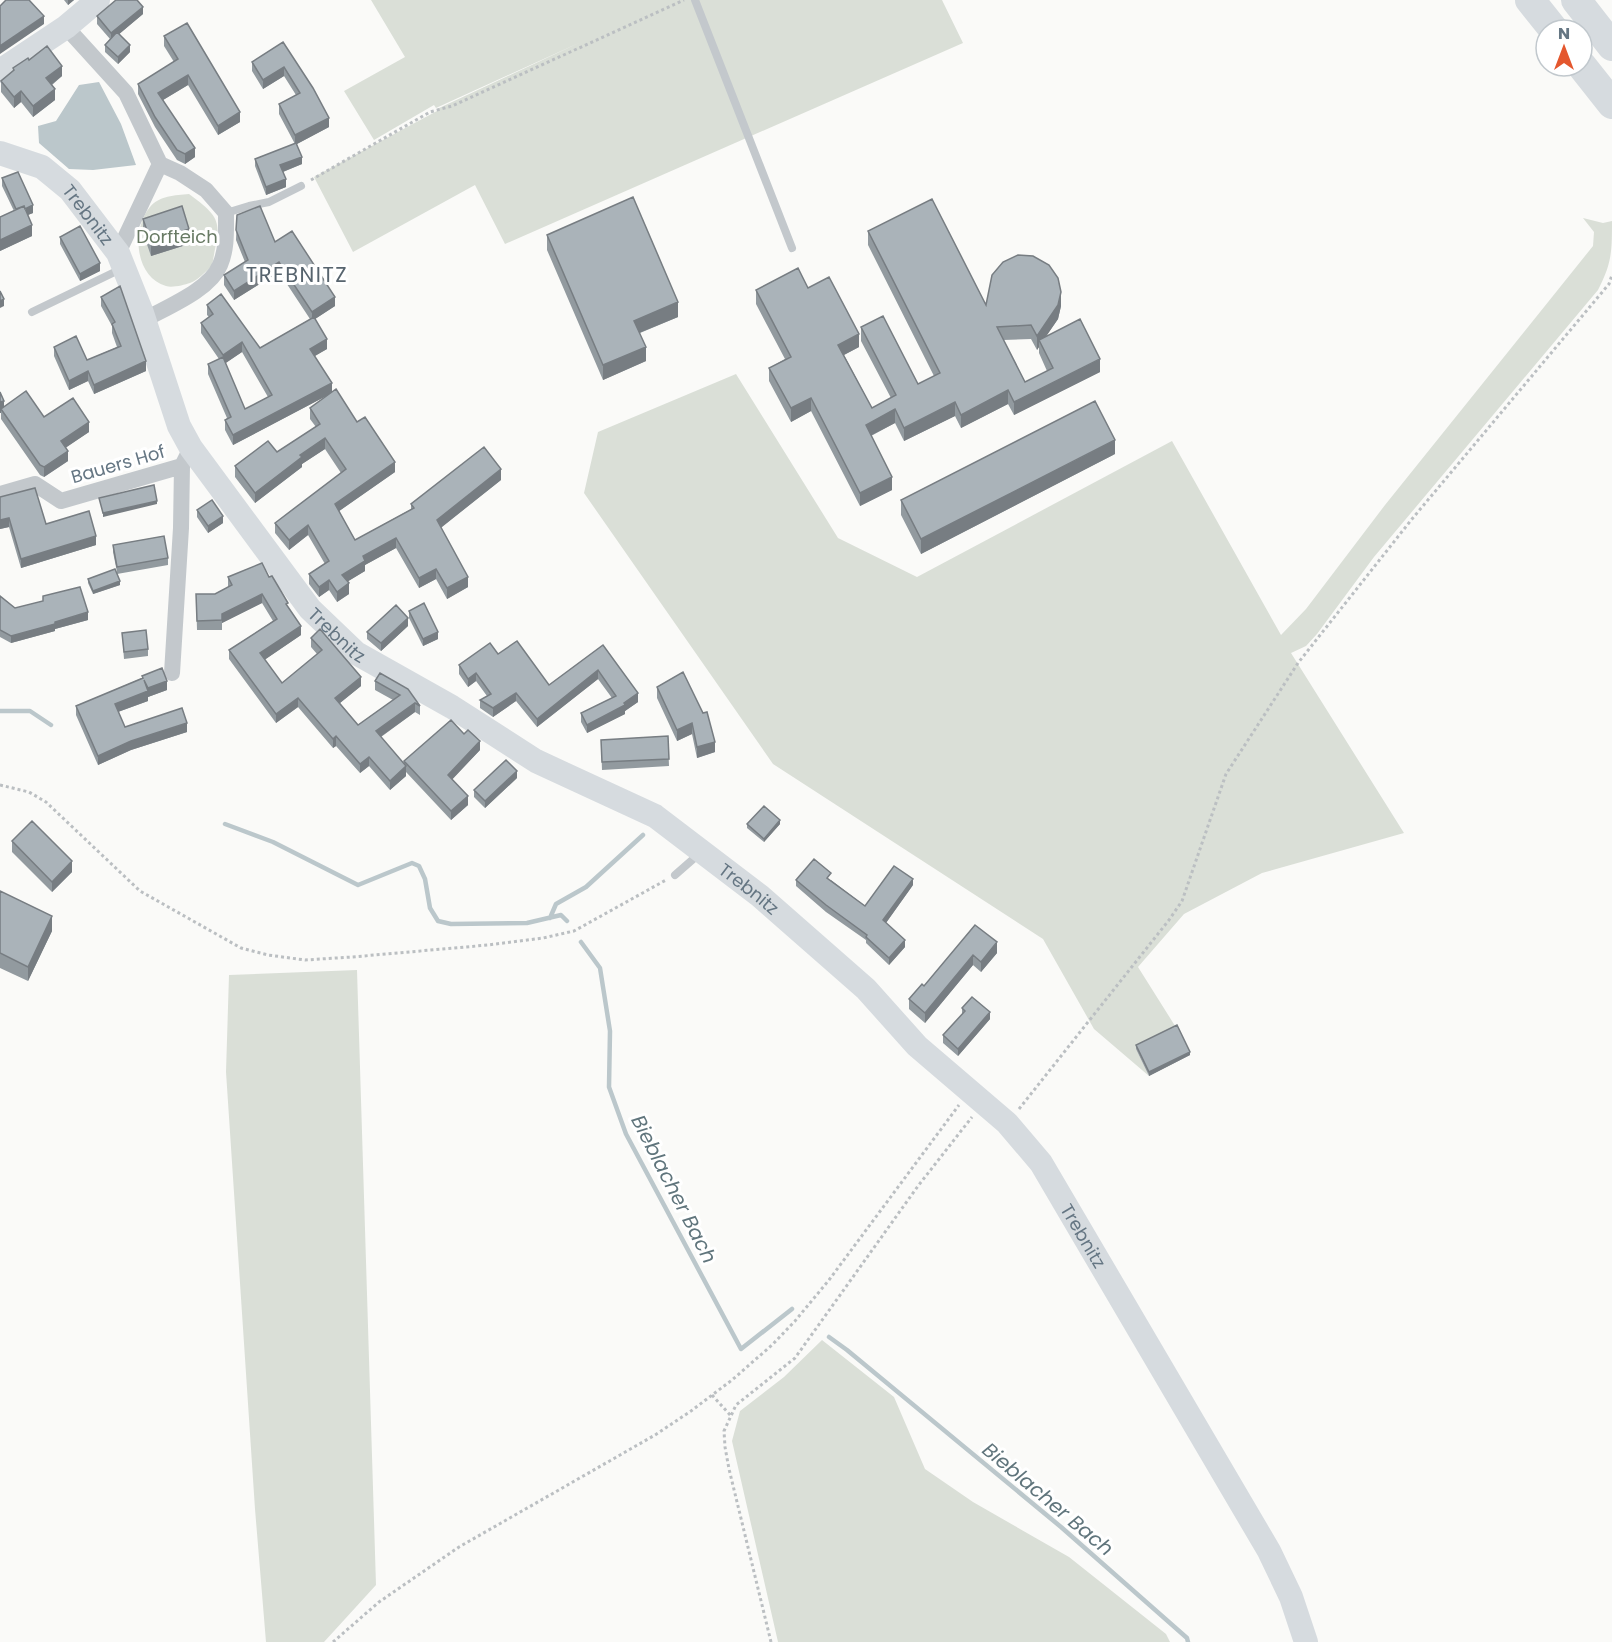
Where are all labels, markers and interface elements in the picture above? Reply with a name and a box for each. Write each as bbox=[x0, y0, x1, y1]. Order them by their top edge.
north arrow bbox=[1534, 18, 1594, 78]
text: N bbox=[1558, 22, 1570, 45]
street label: Trebnitz bbox=[57, 179, 120, 250]
park label: Dorfteich bbox=[136, 224, 218, 249]
district label: TREBNITZ bbox=[246, 260, 348, 289]
street label: Bauers Hof bbox=[68, 439, 168, 489]
street label: Trebnitz bbox=[303, 602, 370, 668]
street label: Trebnitz bbox=[714, 857, 785, 920]
water label: Bieblacher Bach bbox=[625, 1110, 723, 1268]
street label: Trebnitz bbox=[1055, 1199, 1112, 1272]
water label: Bieblacher Bach bbox=[977, 1436, 1119, 1562]

